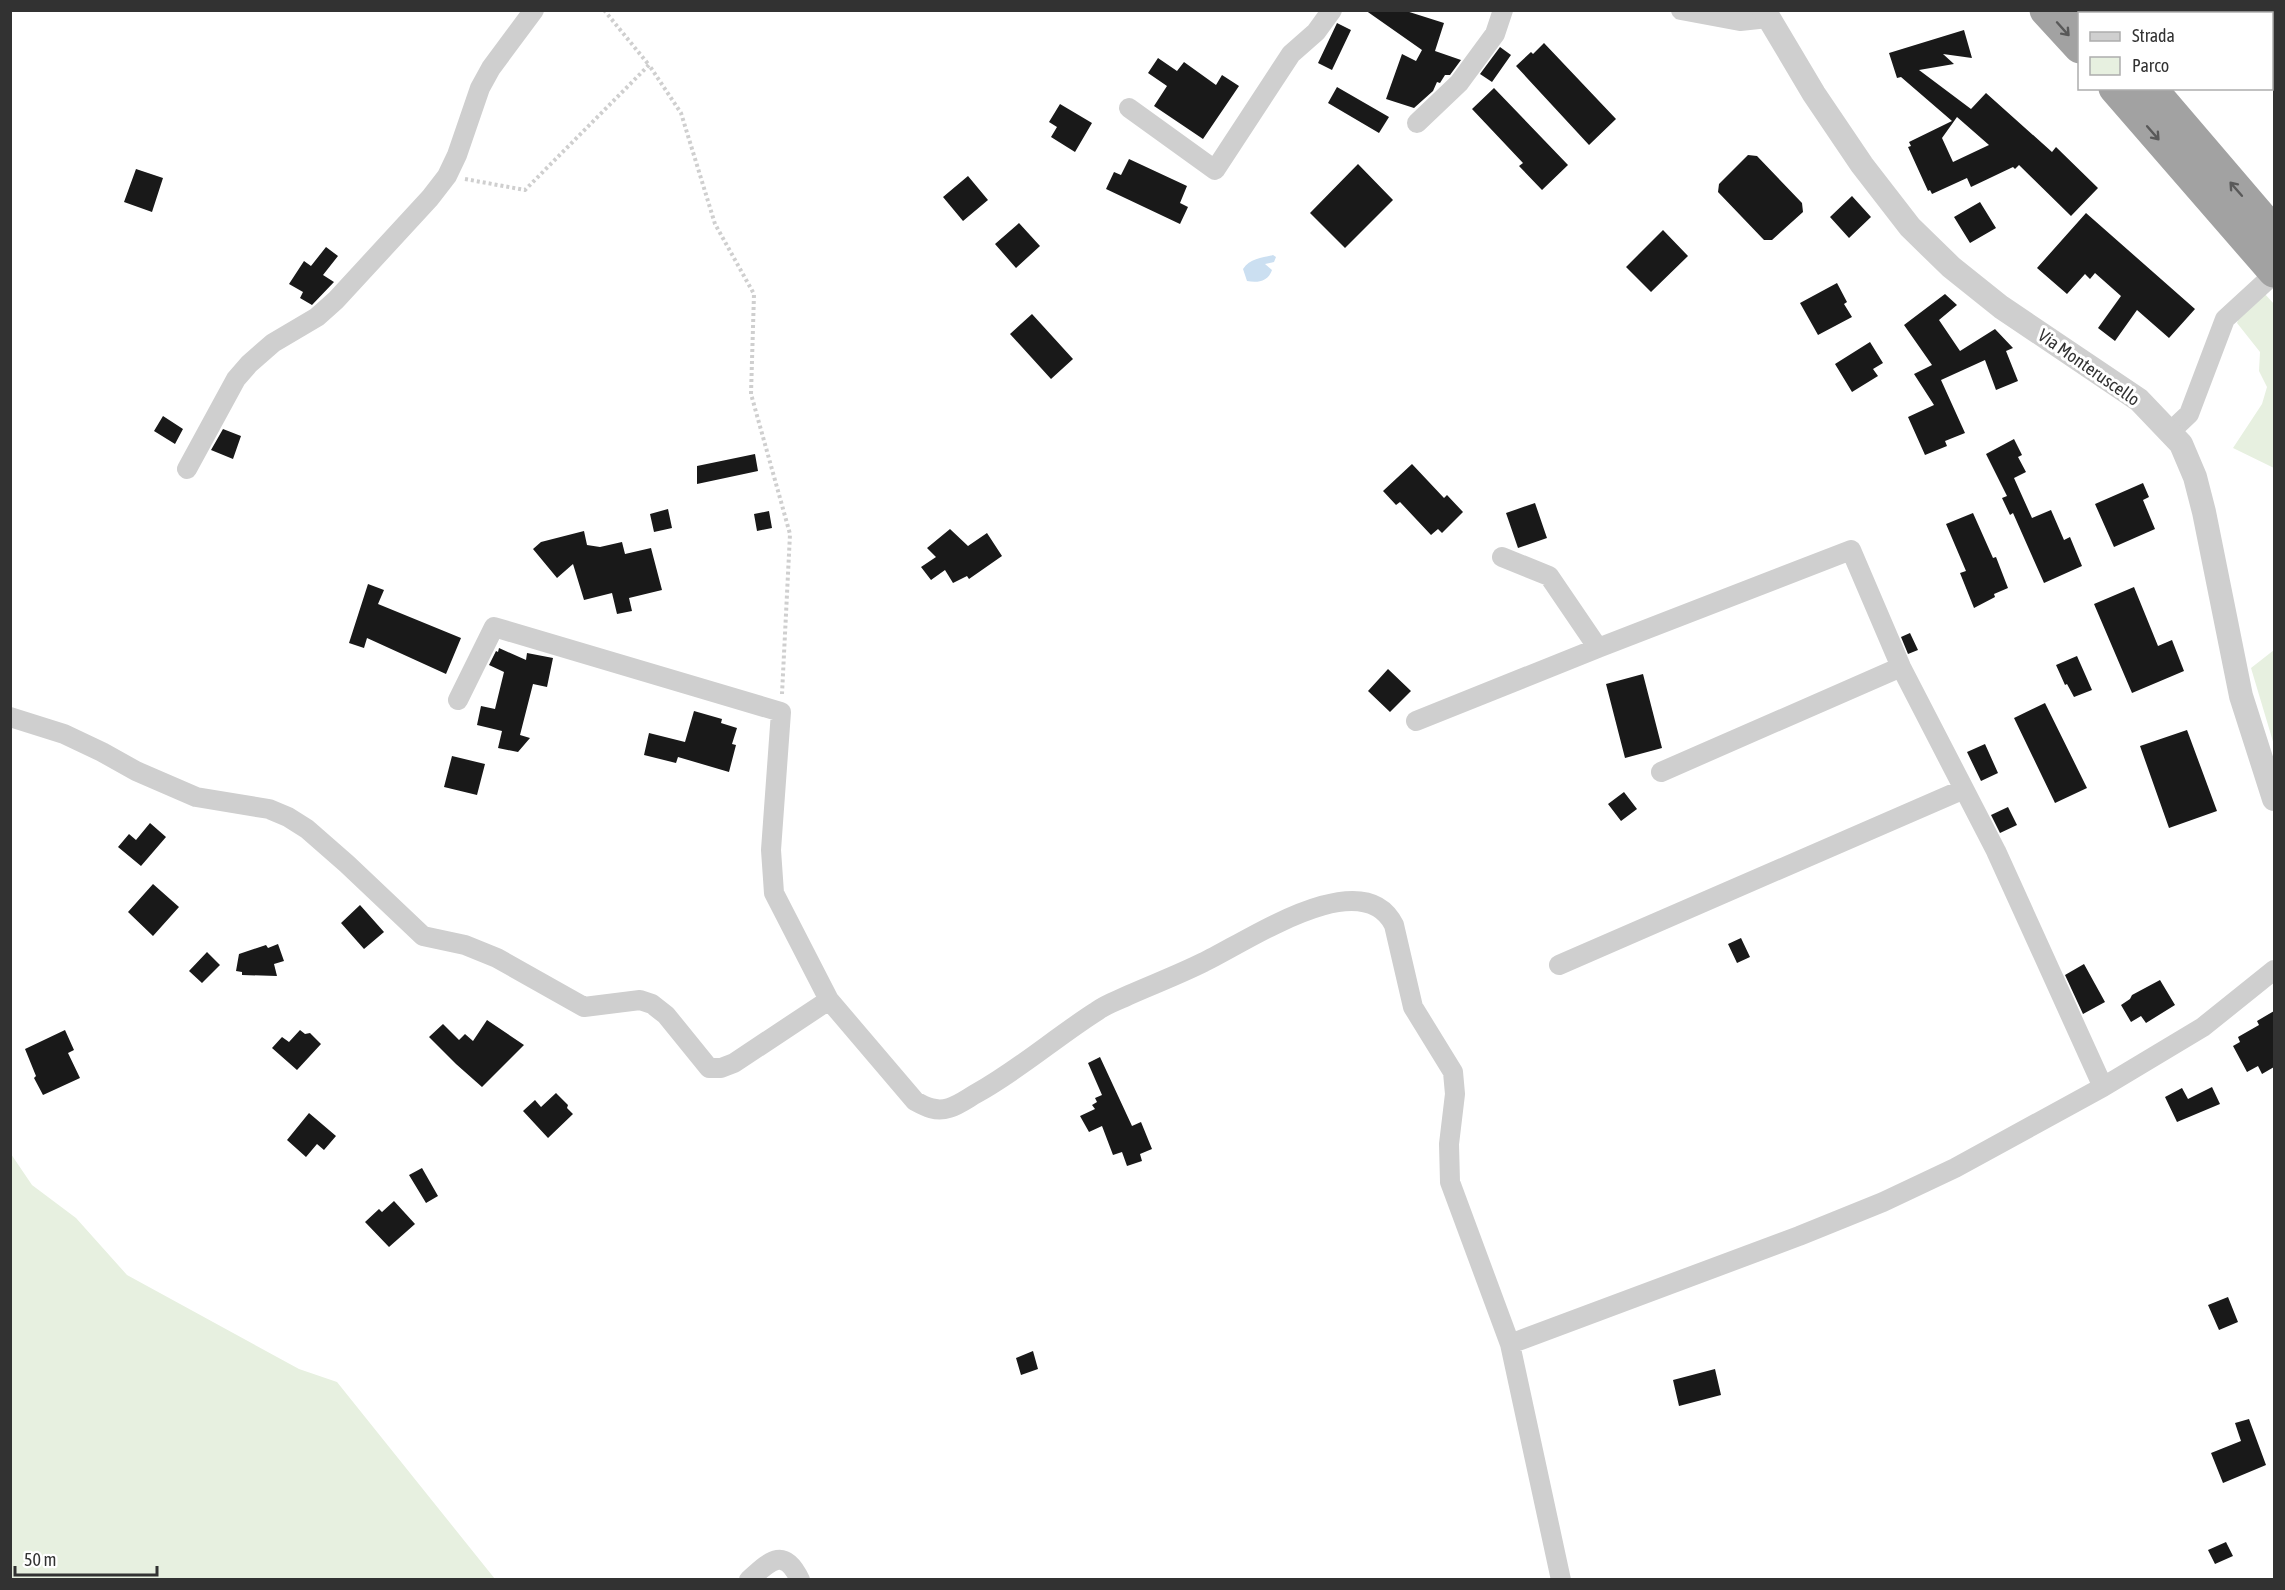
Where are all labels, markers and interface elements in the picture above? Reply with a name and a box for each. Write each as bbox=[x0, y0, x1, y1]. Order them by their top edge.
legend bbox=[2078, 12, 2273, 90]
one-way arrow bbox=[2056, 21, 2070, 36]
text: Strada bbox=[2132, 25, 2175, 46]
text: Parco bbox=[2132, 55, 2169, 76]
one-way arrow bbox=[2146, 125, 2160, 140]
one-way arrow bbox=[2229, 182, 2243, 197]
street label: Via Monteruscello bbox=[2034, 324, 2144, 410]
scale bar bbox=[15, 1539, 158, 1577]
text: 50 m bbox=[24, 1549, 56, 1570]

